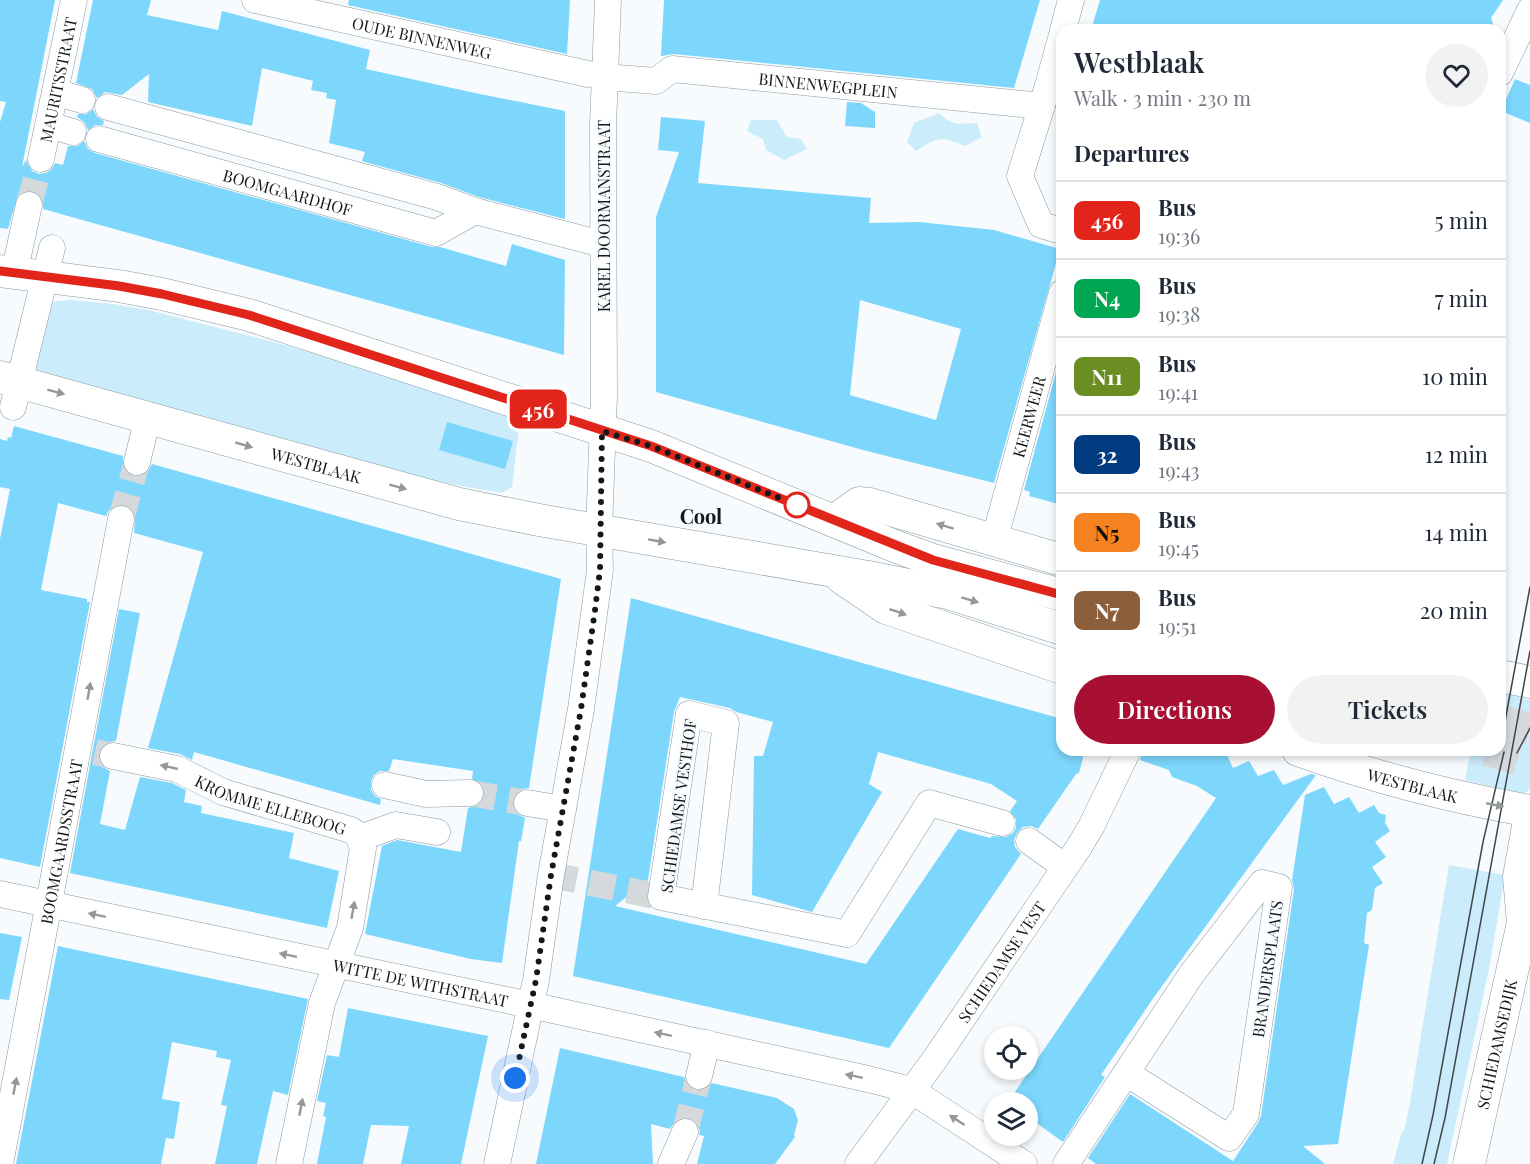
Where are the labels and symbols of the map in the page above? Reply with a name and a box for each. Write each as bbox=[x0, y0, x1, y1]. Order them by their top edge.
street label: OUDE BINNENWEG bbox=[350, 11, 494, 63]
street label: MAURITSSTRAAT bbox=[34, 15, 81, 144]
street label: BINNENWEGPLEIN bbox=[758, 67, 899, 102]
street label: KAREL DOORMANSTRAAT bbox=[593, 120, 614, 312]
street label: BOOMGAARDHOF bbox=[221, 164, 355, 220]
street label: KEERWEER bbox=[1007, 373, 1049, 460]
one-way arrow bbox=[47, 388, 66, 398]
line badge: 456 bbox=[504, 390, 572, 428]
one-way arrow bbox=[235, 440, 253, 450]
street label: WESTBLAAK bbox=[268, 442, 364, 487]
one-way arrow bbox=[389, 483, 407, 492]
unlabelled marker bbox=[784, 492, 810, 518]
district label: Cool bbox=[680, 502, 722, 529]
one-way arrow bbox=[936, 521, 954, 530]
one-way arrow bbox=[648, 537, 667, 546]
one-way arrow bbox=[961, 596, 979, 606]
one-way arrow bbox=[889, 608, 907, 618]
one-way arrow bbox=[85, 682, 94, 701]
street label: SCHIEDAMSE VESTHOF bbox=[655, 718, 701, 894]
street label: BOOMGAARDSSTRAAT bbox=[35, 757, 86, 926]
one-way arrow bbox=[159, 762, 178, 771]
street label: WESTBLAAK bbox=[1364, 763, 1460, 807]
street label: KROMME ELLEBOOG bbox=[192, 769, 349, 838]
one-way arrow bbox=[1486, 801, 1505, 810]
street label: SCHIEDAMSE VEST bbox=[953, 897, 1050, 1026]
street label: BRANDERSPLAATS bbox=[1247, 899, 1287, 1039]
one-way arrow bbox=[349, 900, 358, 919]
one-way arrow bbox=[87, 910, 106, 919]
one-way arrow bbox=[278, 950, 297, 959]
street label: WITTE DE WITHSTRAAT bbox=[330, 953, 510, 1011]
street label: SCHIEDAMSEDIJK bbox=[1471, 976, 1521, 1111]
one-way arrow bbox=[654, 1029, 673, 1038]
your location bbox=[500, 1063, 530, 1093]
one-way arrow bbox=[845, 1070, 863, 1080]
one-way arrow bbox=[11, 1076, 20, 1095]
one-way arrow bbox=[297, 1097, 306, 1116]
one-way arrow bbox=[949, 1115, 966, 1126]

